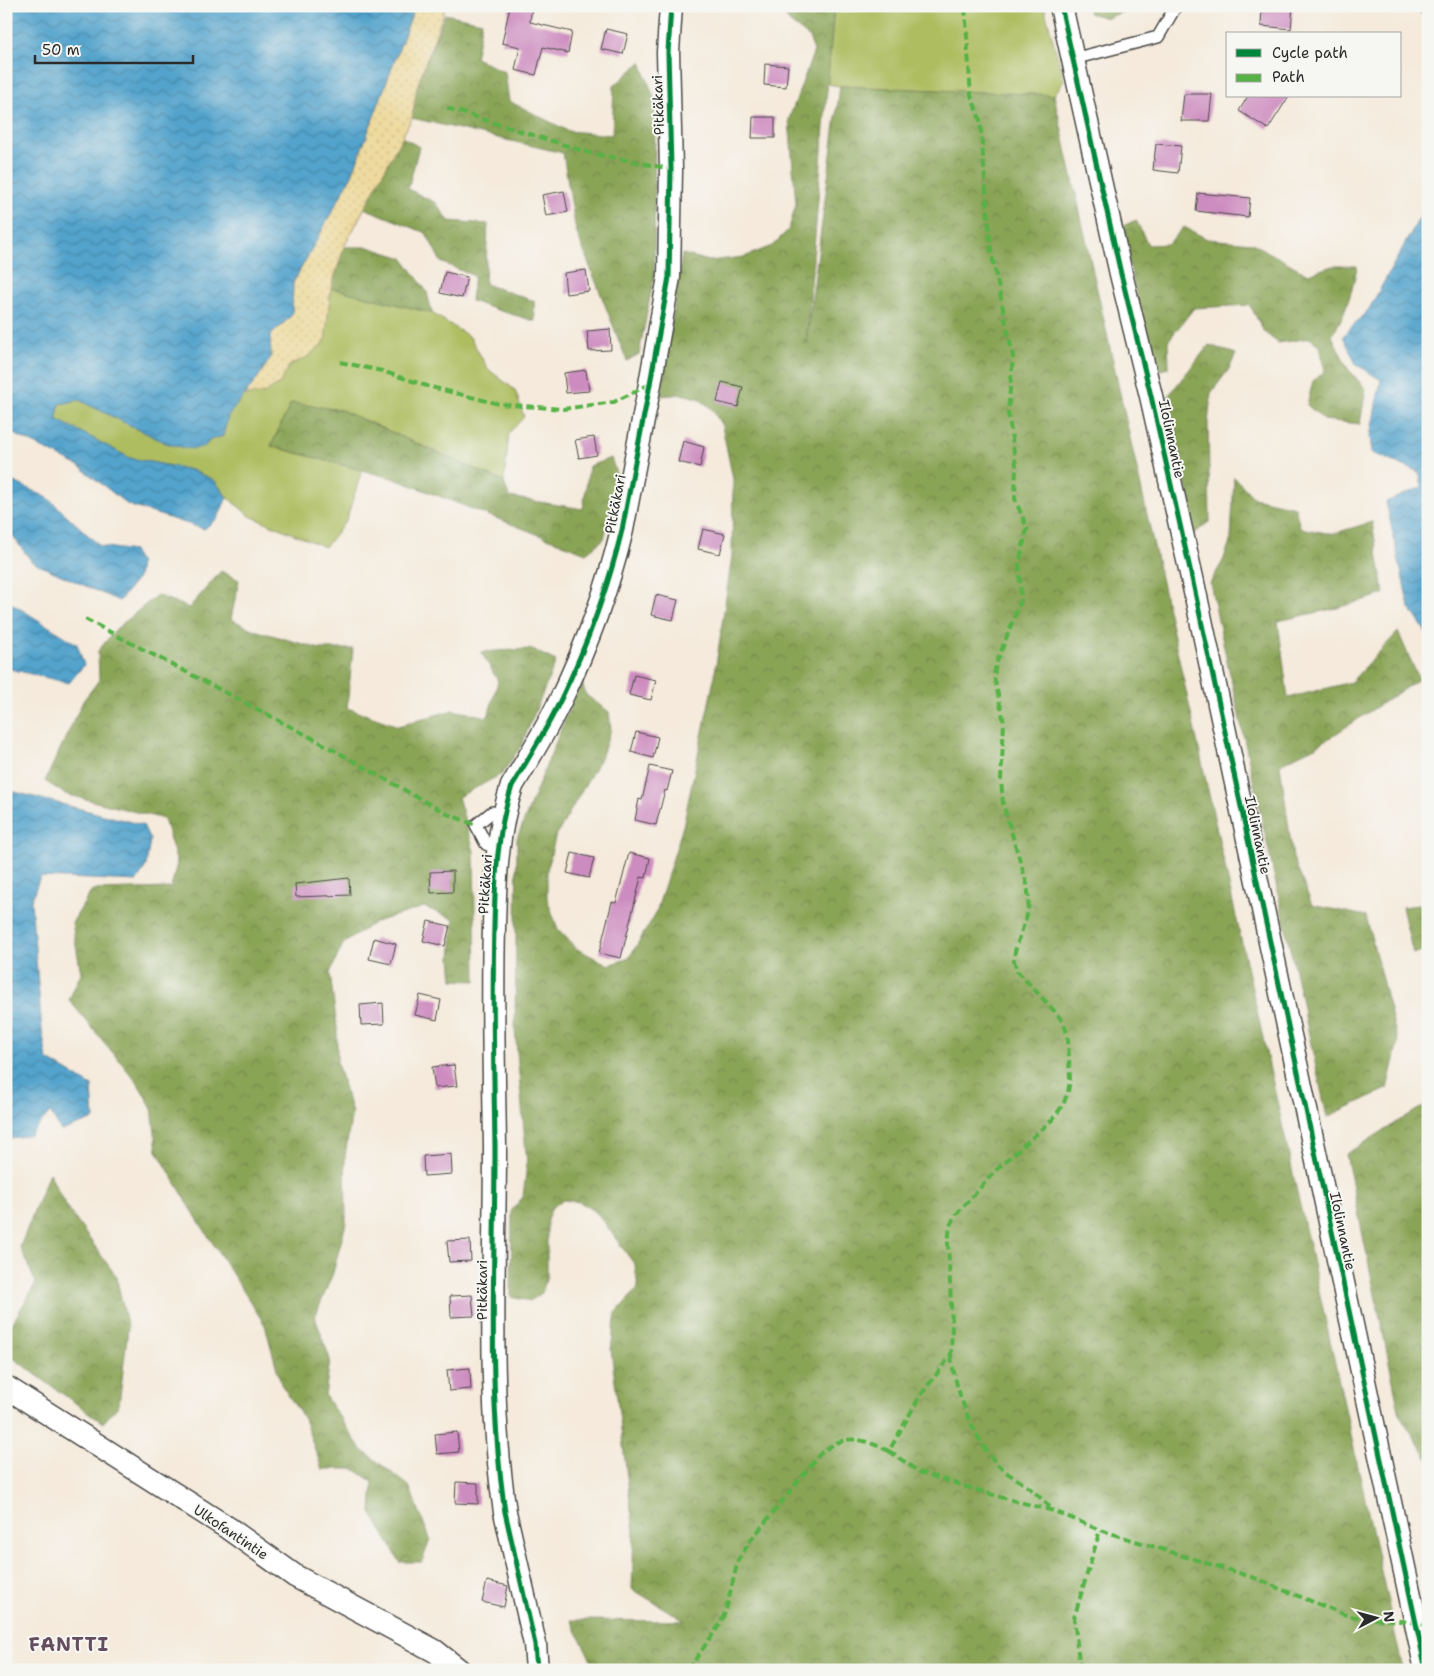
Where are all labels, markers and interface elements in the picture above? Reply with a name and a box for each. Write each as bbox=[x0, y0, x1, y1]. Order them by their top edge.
scale bar bbox=[35, 32, 192, 64]
legend bbox=[1226, 32, 1402, 98]
text: 50 m bbox=[42, 40, 80, 60]
text: Cycle path bbox=[1272, 43, 1348, 63]
text: Path bbox=[1272, 67, 1305, 87]
street label: Pitkäkari bbox=[648, 75, 668, 135]
street label: Ilolinnantie bbox=[1155, 398, 1189, 480]
street label: Pitkäkari bbox=[600, 473, 630, 535]
street label: Ilolinnantie bbox=[1241, 794, 1275, 876]
street label: Pitkäkari bbox=[474, 853, 496, 915]
street label: Ilolinnantie bbox=[1326, 1190, 1360, 1272]
street label: Pitkäkari bbox=[473, 1260, 491, 1320]
street label: Ulkofantintie bbox=[190, 1500, 272, 1564]
north arrow bbox=[1352, 1594, 1402, 1644]
text: N bbox=[1379, 1610, 1398, 1623]
district label: FANTTI bbox=[29, 1632, 109, 1657]

